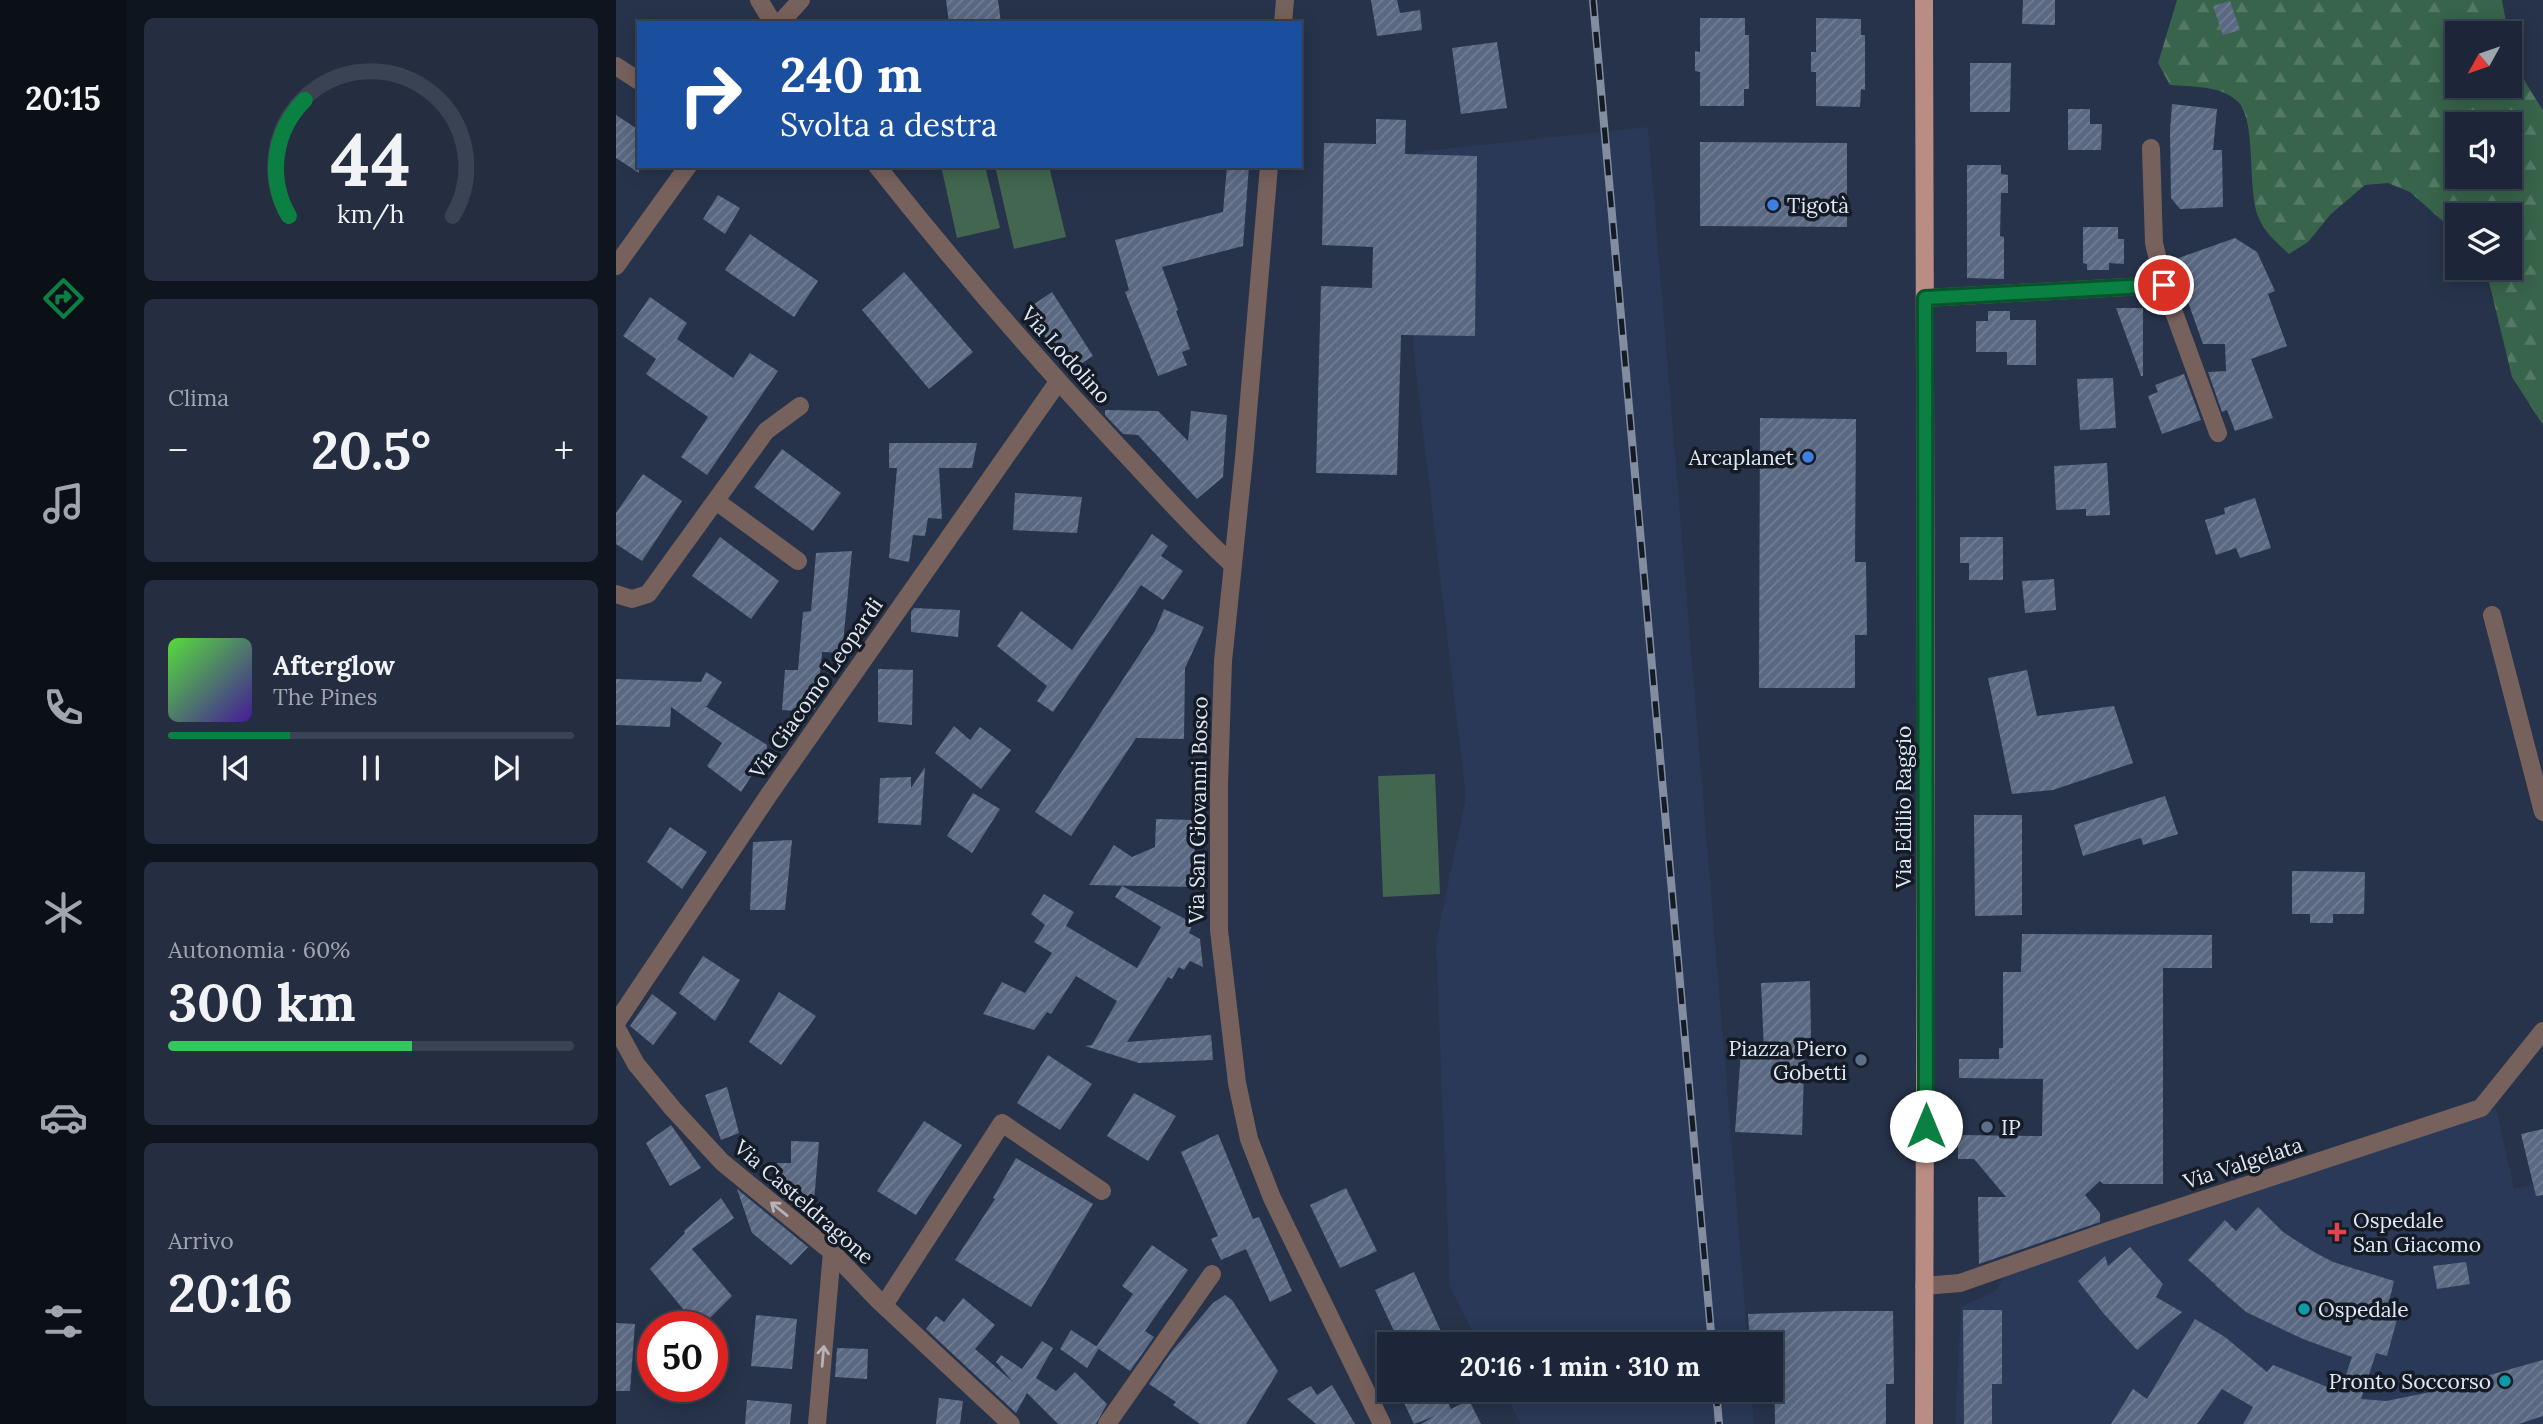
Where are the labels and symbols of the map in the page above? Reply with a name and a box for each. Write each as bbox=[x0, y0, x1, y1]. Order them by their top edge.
north arrow bbox=[2445, 21, 2522, 98]
place label: Tigotà bbox=[1787, 192, 1849, 219]
marker: Tigotà bbox=[1765, 197, 1781, 213]
pin bbox=[2134, 255, 2194, 315]
street label: Via Lodolino bbox=[1015, 300, 1117, 409]
place label: Arcaplanet bbox=[1688, 444, 1795, 471]
marker: Arcaplanet bbox=[1800, 449, 1816, 465]
street label: Via Giacomo Leopardi bbox=[743, 592, 889, 785]
street label: Via San Giovanni Bosco bbox=[1183, 696, 1213, 925]
street label: Via Edilio Raggio bbox=[1890, 726, 1917, 889]
place label: Piazza Piero Gobetti bbox=[1729, 1035, 1847, 1086]
marker: Piazza Piero Gobetti bbox=[1853, 1052, 1869, 1068]
position arrow bbox=[1889, 1089, 1963, 1163]
place label: IP bbox=[2001, 1114, 2021, 1141]
marker: IP bbox=[1979, 1119, 1995, 1135]
street label: Via Valgelata bbox=[2179, 1131, 2306, 1195]
street label: Via Casteldragone bbox=[728, 1133, 879, 1270]
one-way arrow bbox=[771, 1201, 789, 1217]
place label: Ospedale San Giacomo bbox=[2353, 1207, 2481, 1258]
marker: Ospedale San Giacomo bbox=[2327, 1222, 2347, 1242]
place label: Ospedale bbox=[2318, 1296, 2409, 1323]
marker: Ospedale bbox=[2296, 1301, 2312, 1317]
speed limit sign: 50 bbox=[637, 1311, 728, 1402]
one-way arrow bbox=[817, 1345, 830, 1368]
place label: Pronto Soccorso bbox=[2329, 1368, 2491, 1395]
marker: Pronto Soccorso bbox=[2497, 1373, 2513, 1389]

